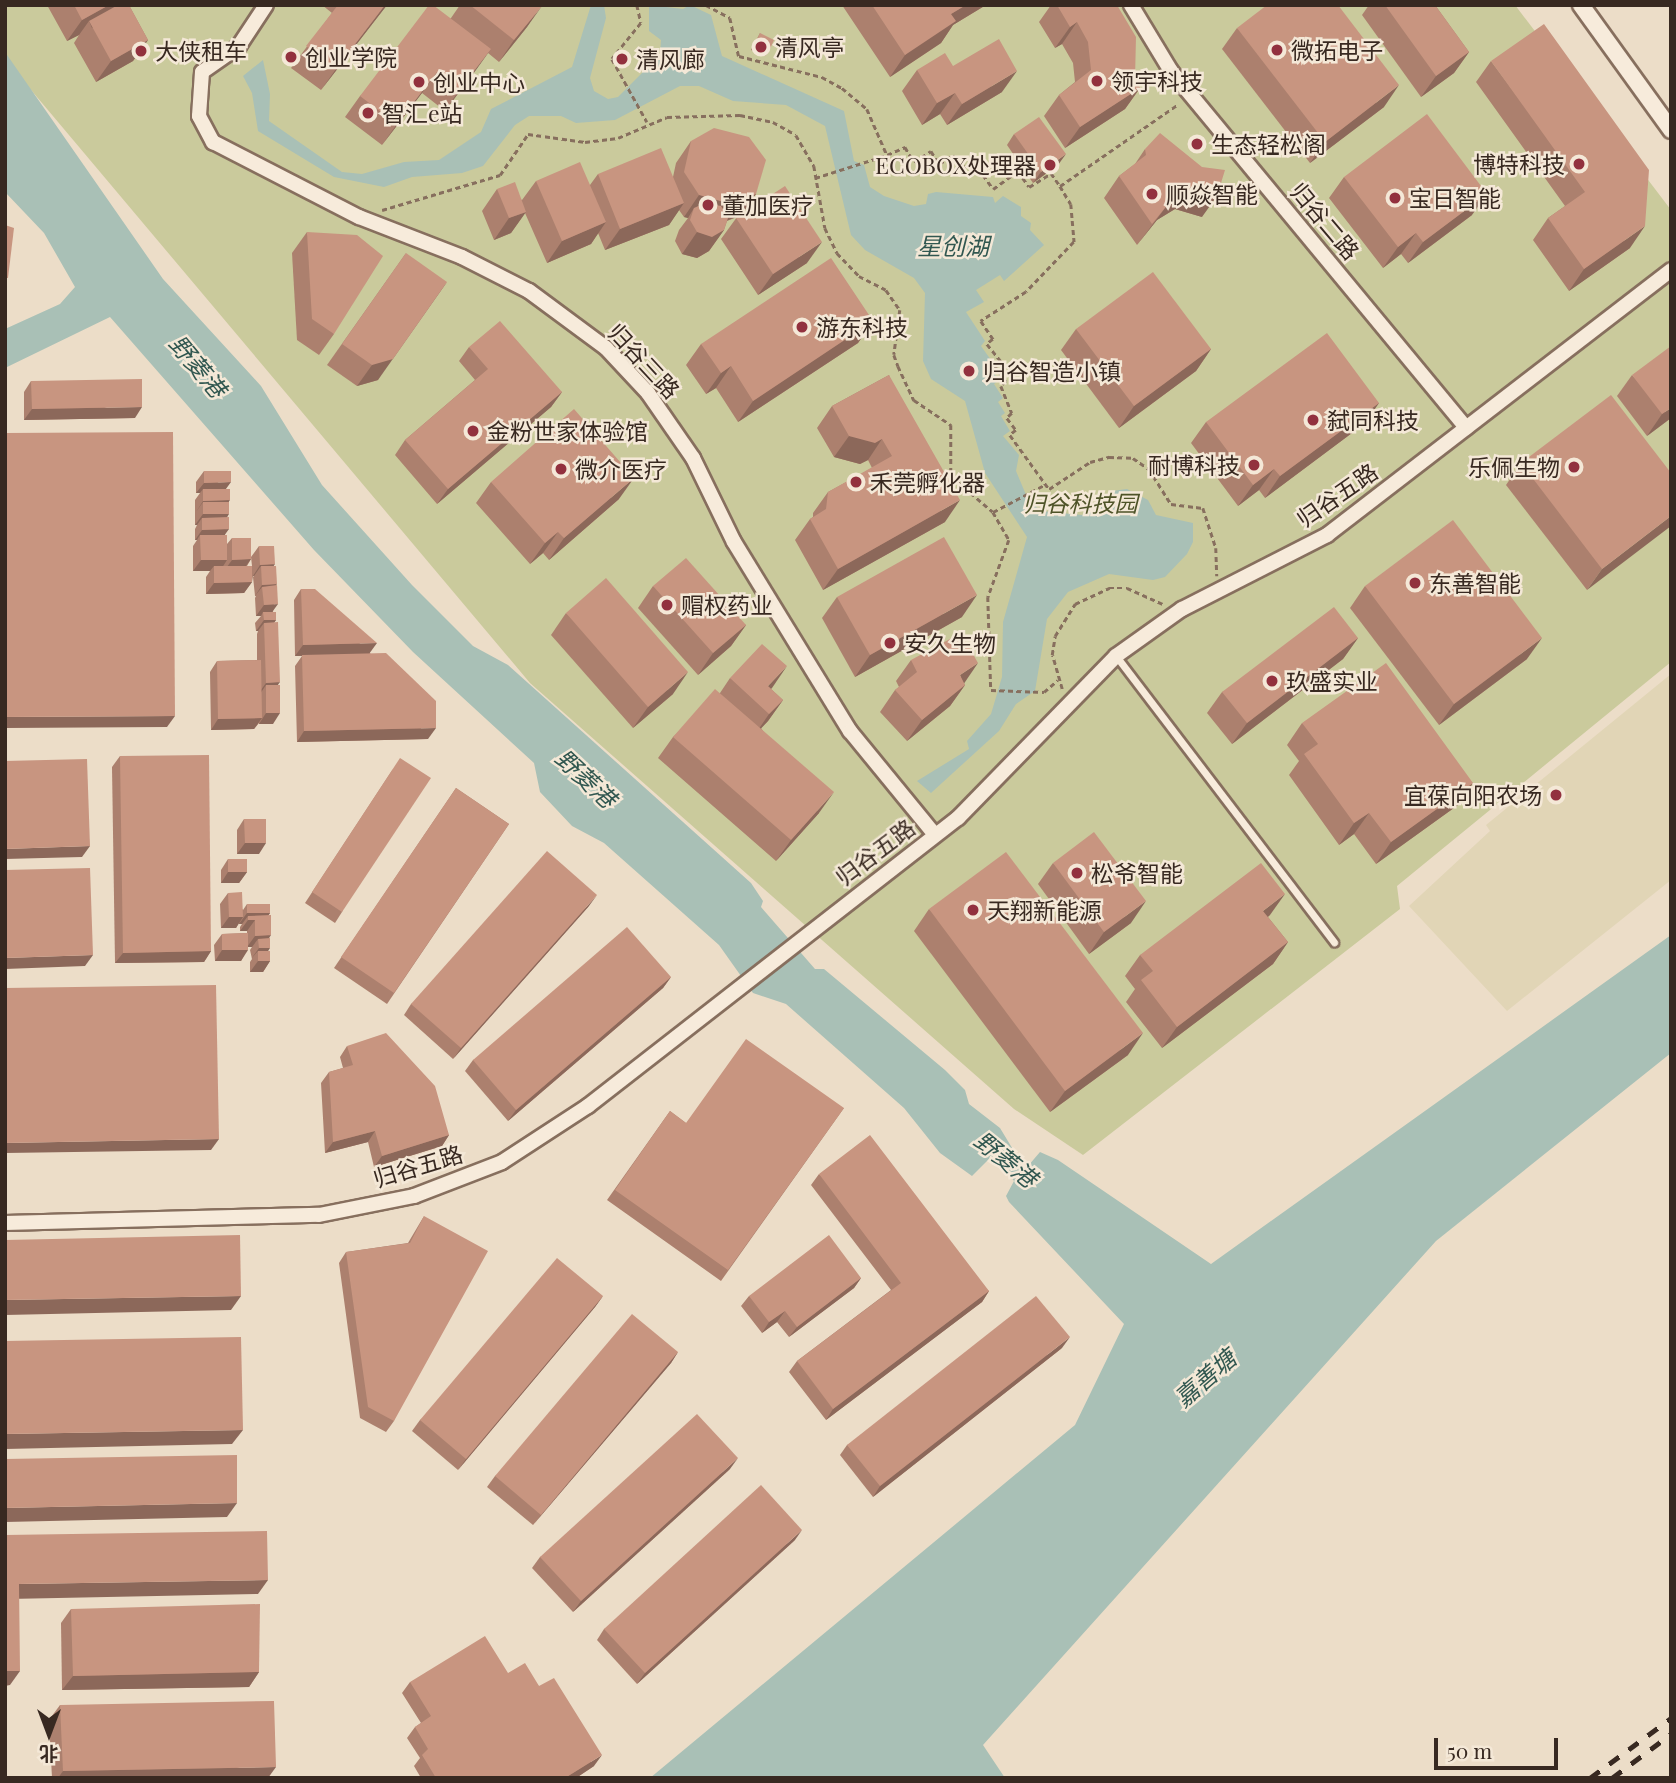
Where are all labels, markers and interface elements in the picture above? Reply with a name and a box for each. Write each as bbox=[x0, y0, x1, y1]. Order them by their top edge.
place label: 清风亭 bbox=[775, 33, 844, 61]
place label: 微拓电子 bbox=[1291, 36, 1383, 64]
place label: 大侠租车 bbox=[155, 37, 247, 65]
marker: 清风亭 bbox=[753, 39, 769, 55]
marker: 微拓电子 bbox=[1269, 42, 1285, 58]
marker: 大侠租车 bbox=[133, 43, 149, 59]
place label: 创业学院 bbox=[305, 43, 397, 71]
place label: 清风廊 bbox=[636, 45, 705, 73]
marker: 创业学院 bbox=[283, 49, 299, 65]
marker: 清风廊 bbox=[614, 51, 630, 67]
place label: 领宇科技 bbox=[1111, 67, 1203, 95]
place label: 创业中心 bbox=[433, 68, 525, 96]
marker: 领宇科技 bbox=[1089, 73, 1105, 89]
marker: 创业中心 bbox=[411, 74, 427, 90]
place label: 智汇e站 bbox=[382, 99, 463, 127]
marker: 智汇e站 bbox=[360, 105, 376, 121]
place label: 生态轻松阁 bbox=[1211, 130, 1326, 158]
marker: 生态轻松阁 bbox=[1189, 136, 1205, 152]
place label: 博特科技 bbox=[1473, 150, 1565, 178]
place label: ECOBOX处理器 bbox=[875, 151, 1036, 179]
marker: 博特科技 bbox=[1571, 156, 1587, 172]
marker: ECOBOX处理器 bbox=[1042, 157, 1058, 173]
street label: 归谷二路 bbox=[1285, 177, 1365, 265]
place label: 顺焱智能 bbox=[1166, 180, 1258, 208]
place label: 宝日智能 bbox=[1409, 184, 1501, 212]
marker: 顺焱智能 bbox=[1144, 186, 1160, 202]
marker: 宝日智能 bbox=[1387, 190, 1403, 206]
place label: 董加医疗 bbox=[722, 191, 814, 219]
marker: 董加医疗 bbox=[700, 197, 716, 213]
water label: 星创湖 bbox=[917, 232, 989, 260]
place label: 游东科技 bbox=[816, 313, 908, 341]
street label: 归谷三路 bbox=[603, 318, 685, 404]
marker: 游东科技 bbox=[794, 319, 810, 335]
water label: 野菱港 bbox=[164, 329, 232, 403]
place label: 归谷智造小镇 bbox=[983, 357, 1121, 385]
marker: 归谷智造小镇 bbox=[961, 363, 977, 379]
place label: 弑同科技 bbox=[1327, 406, 1419, 434]
marker: 弑同科技 bbox=[1305, 412, 1321, 428]
place label: 金粉世家体验馆 bbox=[487, 417, 648, 445]
marker: 金粉世家体验馆 bbox=[465, 423, 481, 439]
place label: 耐博科技 bbox=[1148, 451, 1240, 479]
place label: 乐佩生物 bbox=[1468, 453, 1560, 481]
place label: 微介医疗 bbox=[575, 455, 667, 483]
marker: 耐博科技 bbox=[1246, 457, 1262, 473]
street label: 归谷五路 bbox=[1291, 457, 1383, 533]
marker: 乐佩生物 bbox=[1566, 459, 1582, 475]
marker: 微介医疗 bbox=[553, 461, 569, 477]
place label: 禾莞孵化器 bbox=[870, 468, 985, 496]
marker: 禾莞孵化器 bbox=[848, 474, 864, 490]
park label: 归谷科技园 bbox=[1023, 489, 1137, 517]
place label: 东善智能 bbox=[1429, 569, 1521, 597]
marker: 东善智能 bbox=[1407, 575, 1423, 591]
place label: 赗权药业 bbox=[681, 591, 773, 619]
marker: 赗权药业 bbox=[659, 597, 675, 613]
place label: 安久生物 bbox=[904, 629, 996, 657]
marker: 安久生物 bbox=[882, 635, 898, 651]
place label: 玖盛实业 bbox=[1286, 667, 1378, 695]
marker: 玖盛实业 bbox=[1264, 673, 1280, 689]
water label: 野菱港 bbox=[550, 743, 622, 813]
place label: 宜葆向阳农场 bbox=[1404, 781, 1542, 809]
marker: 宜葆向阳农场 bbox=[1548, 787, 1564, 803]
street label: 归谷五路 bbox=[830, 813, 920, 891]
place label: 松爷智能 bbox=[1091, 859, 1183, 887]
marker: 松爷智能 bbox=[1069, 865, 1085, 881]
place label: 天翔新能源 bbox=[987, 896, 1102, 924]
marker: 天翔新能源 bbox=[965, 902, 981, 918]
water label: 野菱港 bbox=[969, 1125, 1043, 1193]
street label: 归谷五路 bbox=[370, 1139, 466, 1193]
water label: 嘉善塘 bbox=[1168, 1344, 1242, 1412]
north arrow bbox=[14, 1699, 84, 1769]
scale bar bbox=[1438, 1724, 1562, 1768]
text: 50 m bbox=[1447, 1736, 1492, 1764]
text: 北 bbox=[40, 1742, 59, 1768]

